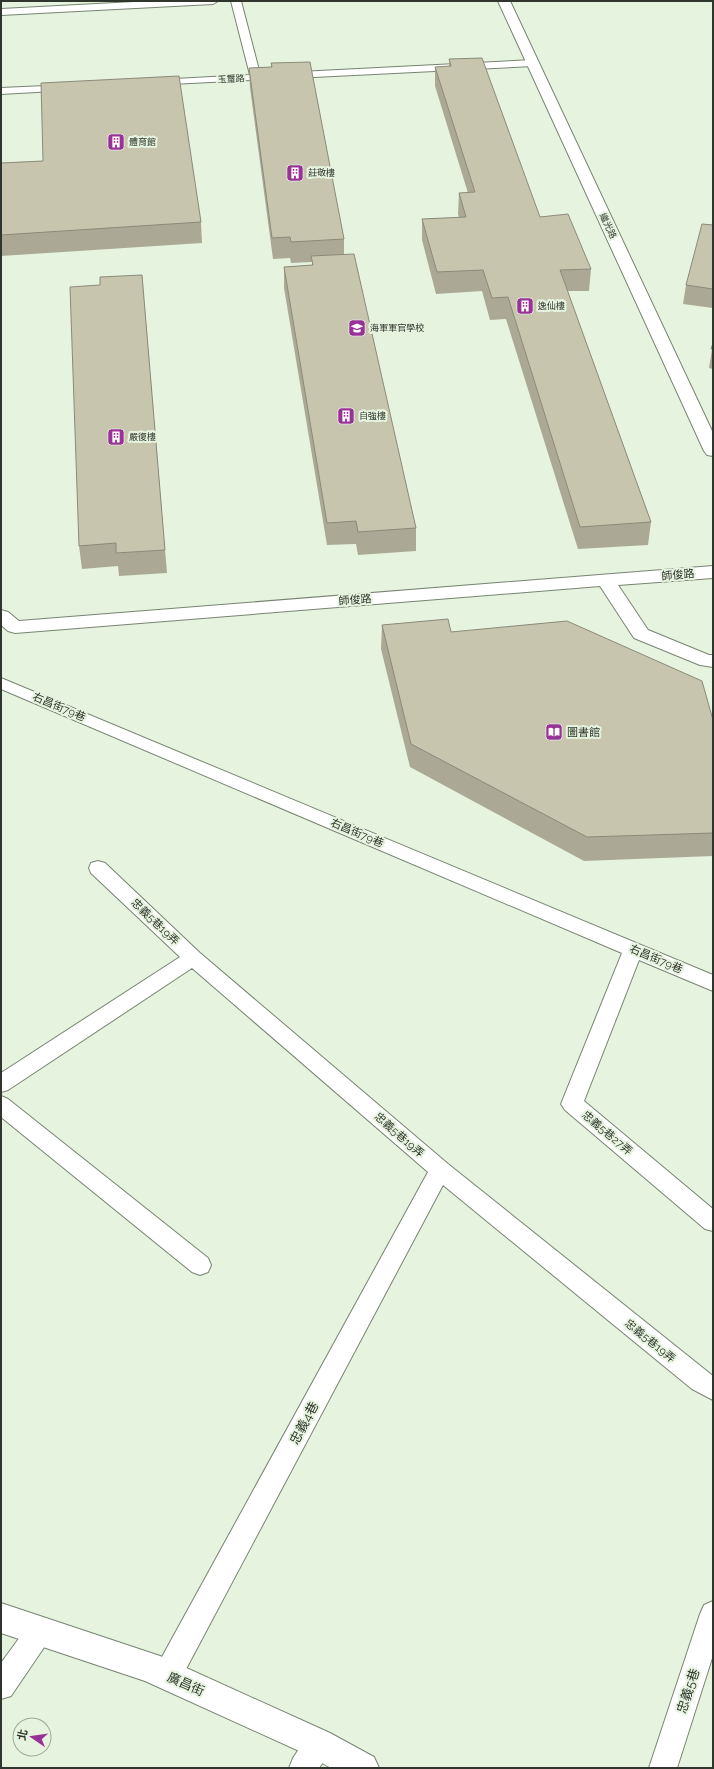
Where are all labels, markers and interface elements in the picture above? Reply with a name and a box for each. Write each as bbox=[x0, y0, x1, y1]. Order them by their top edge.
street label: 玉璽路 bbox=[217, 73, 245, 85]
building icon: 體育館 bbox=[106, 132, 126, 152]
place label: 體育館 bbox=[129, 137, 156, 147]
building icon: 莊敬樓 bbox=[285, 163, 305, 183]
place label: 莊敬樓 bbox=[308, 168, 335, 178]
street label: 繼光路 bbox=[598, 212, 618, 240]
building icon: 逸仙樓 bbox=[515, 296, 535, 316]
place label: 逸仙樓 bbox=[538, 300, 565, 311]
school or university icon: 海軍軍官學校 bbox=[347, 318, 367, 338]
place label: 海軍軍官學校 bbox=[370, 322, 425, 333]
building icon: 自強樓 bbox=[336, 406, 356, 426]
place label: 自強樓 bbox=[359, 411, 386, 421]
building icon: 嚴復樓 bbox=[106, 427, 126, 447]
place label: 嚴復樓 bbox=[129, 432, 156, 442]
street label: 師俊路 bbox=[661, 567, 695, 583]
street label: 師俊路 bbox=[338, 592, 372, 608]
street label: 右昌街79巷 bbox=[31, 690, 87, 724]
library icon: 圖書館 bbox=[544, 722, 564, 742]
place label: 圖書館 bbox=[567, 726, 600, 739]
street label: 右昌街79巷 bbox=[329, 816, 385, 850]
street label: 忠義5巷19弄 bbox=[128, 896, 182, 948]
street label: 右昌街79巷 bbox=[628, 942, 684, 976]
street label: 忠義5巷27弄 bbox=[579, 1108, 635, 1158]
street label: 忠義5巷19弄 bbox=[372, 1110, 426, 1160]
street label: 忠義5巷19弄 bbox=[622, 1317, 678, 1365]
street label: 忠義4巷 bbox=[287, 1399, 321, 1447]
street label: 忠義5巷 bbox=[674, 1667, 702, 1715]
street label: 廣昌街 bbox=[165, 1669, 207, 1699]
north arrow bbox=[12, 1717, 52, 1757]
text: 北 bbox=[15, 1728, 30, 1742]

